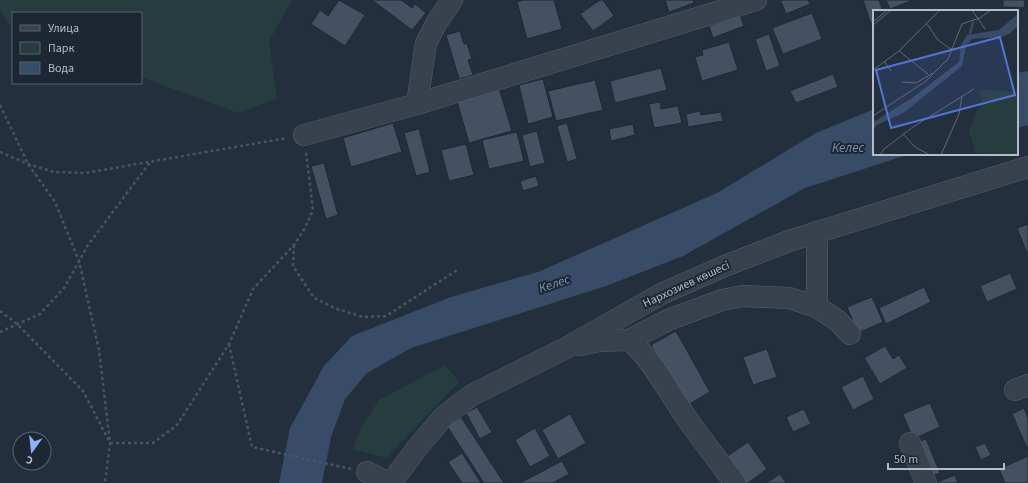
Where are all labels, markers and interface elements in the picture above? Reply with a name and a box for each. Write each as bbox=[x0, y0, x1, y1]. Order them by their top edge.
inset map bbox=[873, 10, 1018, 155]
legend bbox=[12, 12, 142, 84]
text: Улица bbox=[48, 20, 79, 37]
text: Парк bbox=[48, 40, 74, 57]
text: Вода bbox=[48, 60, 74, 77]
water label: Келес bbox=[832, 139, 864, 157]
street label: Нархозиев көшесі bbox=[640, 257, 732, 312]
water label: Келес bbox=[536, 270, 573, 298]
north arrow bbox=[12, 431, 52, 471]
scale bar bbox=[888, 445, 1004, 471]
text: 50 m bbox=[894, 451, 918, 468]
text: С bbox=[24, 452, 35, 468]

